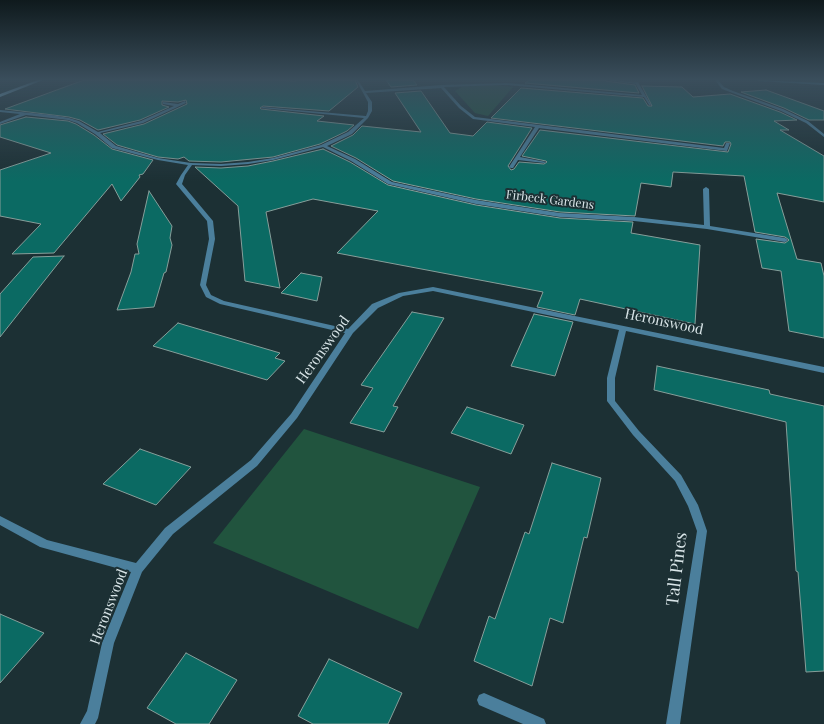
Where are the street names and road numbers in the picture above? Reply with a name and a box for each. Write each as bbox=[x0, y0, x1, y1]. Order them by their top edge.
street label: Firbeck Gardens bbox=[505, 187, 595, 213]
street label: Heronswood bbox=[623, 305, 705, 339]
street label: Heronswood bbox=[293, 313, 353, 387]
street label: Tall Pines bbox=[662, 531, 692, 607]
street label: Heronswood bbox=[87, 567, 131, 647]

